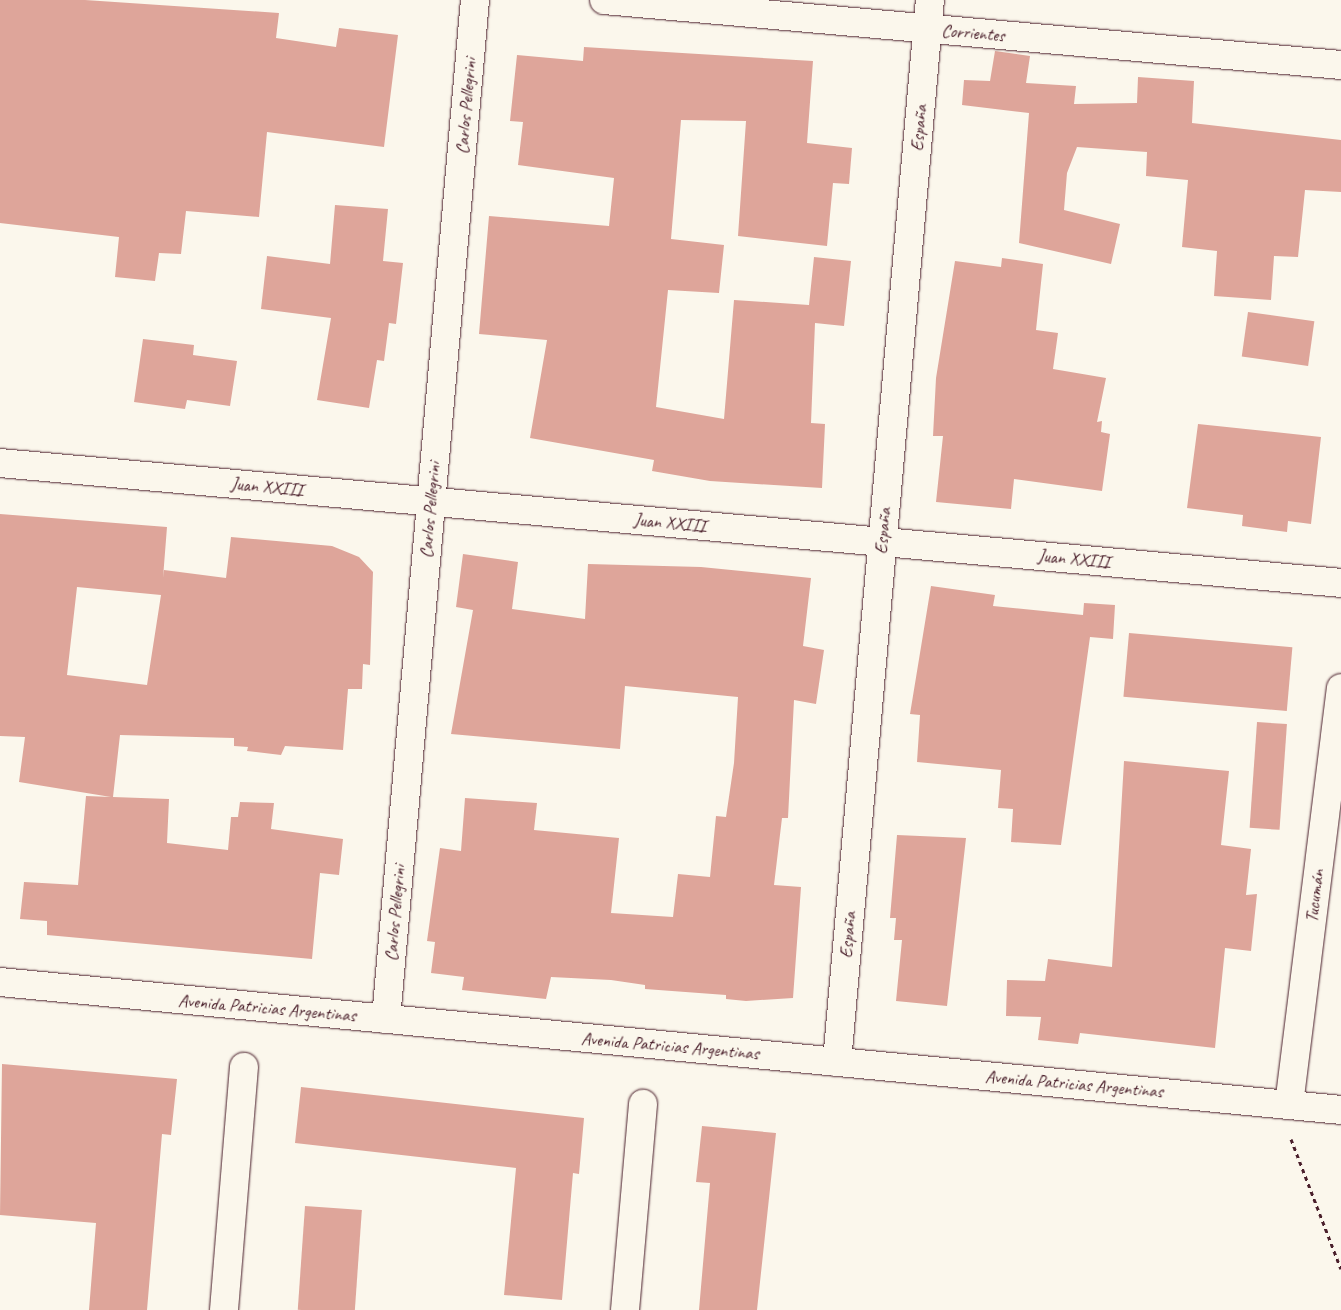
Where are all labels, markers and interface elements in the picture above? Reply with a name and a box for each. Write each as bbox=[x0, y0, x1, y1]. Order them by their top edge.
street label: Corrientes bbox=[941, 19, 1005, 47]
street label: Carlos Pellegrini bbox=[451, 57, 481, 155]
street label: España bbox=[906, 104, 932, 152]
street label: Carlos Pellegrini bbox=[415, 461, 445, 559]
street label: Juan XXIII bbox=[230, 473, 304, 501]
street label: España bbox=[870, 507, 896, 555]
street label: Juan XXIII bbox=[633, 509, 707, 537]
street label: Juan XXIII bbox=[1037, 545, 1111, 573]
street label: Carlos Pellegrini bbox=[380, 864, 410, 962]
street label: Tucumán bbox=[1301, 868, 1329, 924]
street label: España bbox=[835, 911, 861, 959]
street label: Avenida Patricias Argentinas bbox=[178, 990, 356, 1026]
street label: Avenida Patricias Argentinas bbox=[581, 1028, 759, 1064]
street label: Avenida Patricias Argentinas bbox=[985, 1066, 1163, 1102]

